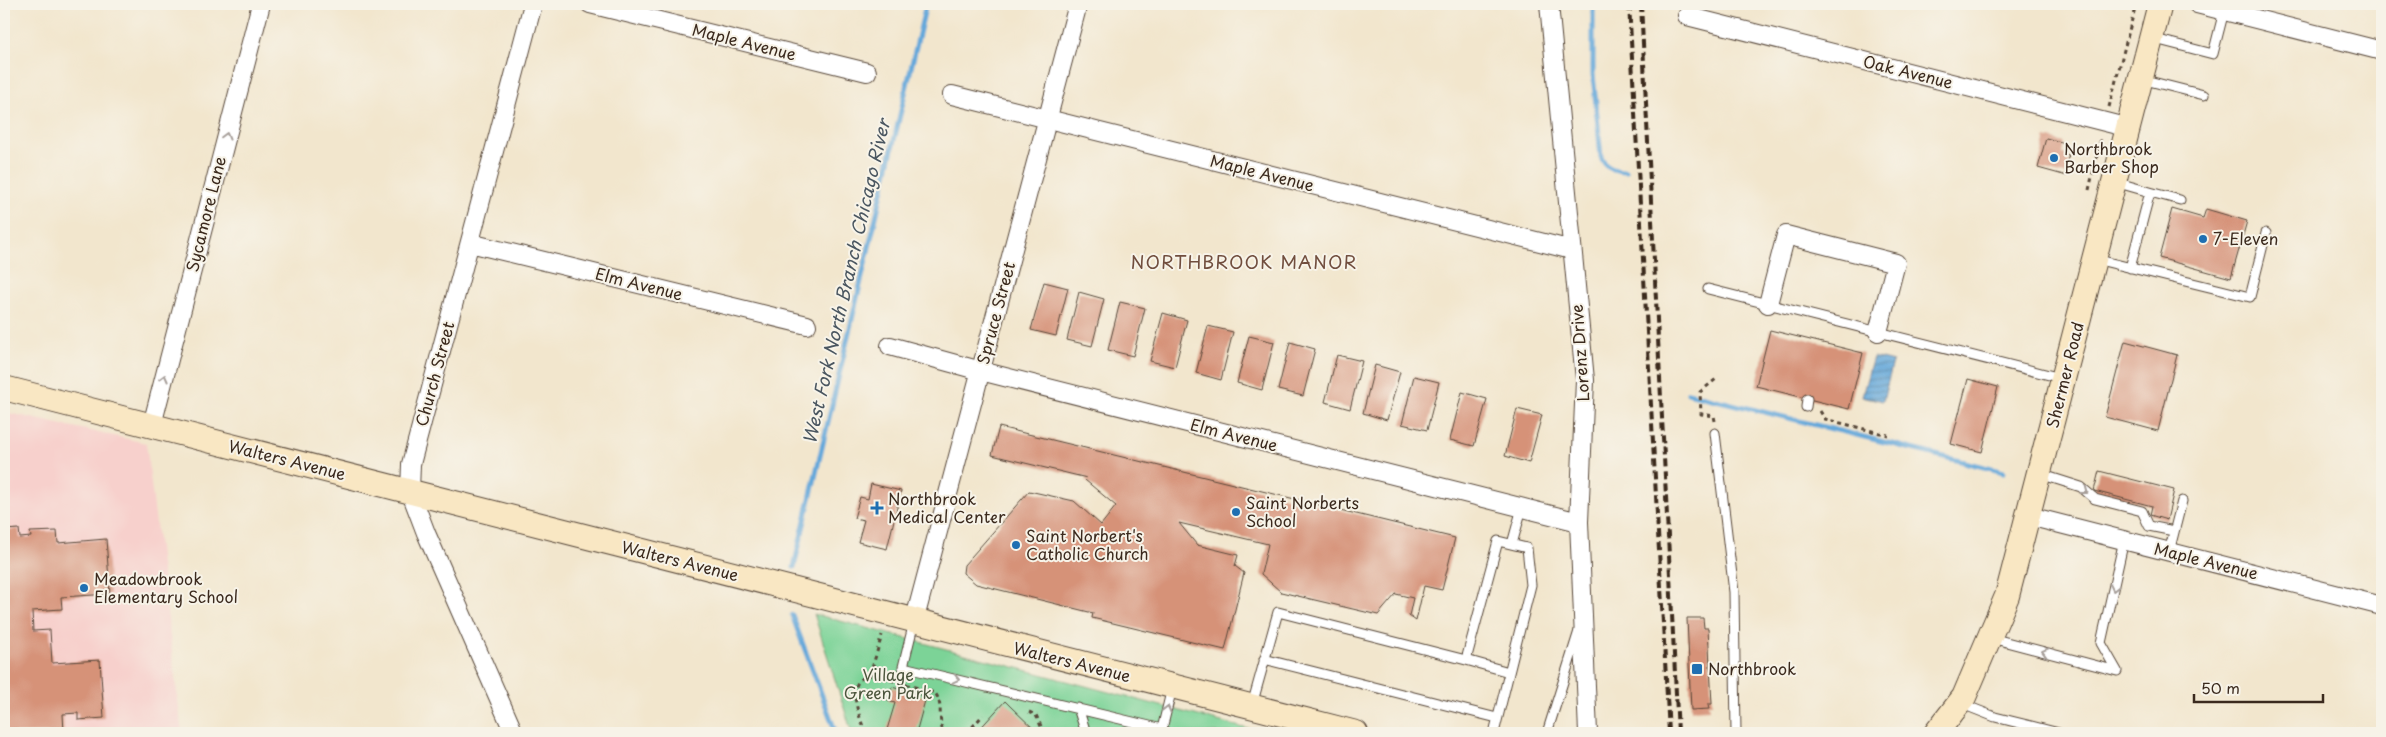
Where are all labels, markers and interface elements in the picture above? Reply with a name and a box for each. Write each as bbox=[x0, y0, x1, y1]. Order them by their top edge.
street label: Maple Avenue bbox=[690, 17, 799, 66]
street label: Oak Avenue bbox=[1861, 48, 1956, 94]
water label: West Fork North Branch Chicago River bbox=[795, 114, 897, 447]
one-way arrow bbox=[220, 131, 231, 140]
place label: Northbrook Barber Shop bbox=[2064, 136, 2159, 178]
street label: Maple Avenue bbox=[1208, 148, 1317, 197]
marker: Northbrook Barber Shop bbox=[2048, 152, 2060, 164]
street label: Sycamore Lane bbox=[179, 153, 231, 274]
place label: 7-Eleven bbox=[2213, 226, 2278, 250]
marker: 7-Eleven bbox=[2197, 233, 2209, 245]
district label: NORTHBROOK MANOR bbox=[1130, 248, 1358, 275]
street label: Spruce Street bbox=[970, 258, 1020, 367]
street label: Elm Avenue bbox=[593, 261, 686, 306]
street label: Lorenz Drive bbox=[1564, 304, 1594, 403]
street label: Church Street bbox=[409, 318, 460, 429]
street label: Shermer Road bbox=[2039, 319, 2089, 430]
one-way arrow bbox=[159, 375, 169, 383]
street label: Elm Avenue bbox=[1188, 412, 1281, 457]
street label: Walters Avenue bbox=[226, 433, 349, 485]
one-way arrow bbox=[2079, 485, 2089, 494]
place label: Northbrook Medical Center bbox=[888, 486, 1006, 528]
place label: Saint Norberts School bbox=[1246, 490, 1359, 532]
marker: Northbrook Medical Center bbox=[870, 501, 884, 515]
marker: Saint Norberts School bbox=[1230, 506, 1242, 518]
place label: Saint Norbert's Catholic Church bbox=[1026, 523, 1149, 565]
street label: Walters Avenue bbox=[619, 534, 742, 586]
street label: Maple Avenue bbox=[2152, 536, 2261, 585]
marker: Saint Norbert's Catholic Church bbox=[1010, 539, 1022, 551]
place label: Meadowbrook Elementary School bbox=[94, 566, 238, 608]
marker: Meadowbrook Elementary School bbox=[78, 582, 90, 594]
one-way arrow bbox=[2109, 583, 2119, 592]
street label: Walters Avenue bbox=[1011, 635, 1134, 687]
one-way arrow bbox=[2042, 648, 2050, 658]
place label: Northbrook bbox=[1708, 656, 1796, 680]
park label: Village Green Park bbox=[844, 662, 933, 704]
marker: Northbrook bbox=[1690, 662, 1704, 676]
scale bar bbox=[2194, 672, 2322, 704]
one-way arrow bbox=[952, 673, 961, 684]
text: 50 m bbox=[2201, 676, 2240, 699]
one-way arrow bbox=[1161, 704, 1172, 713]

